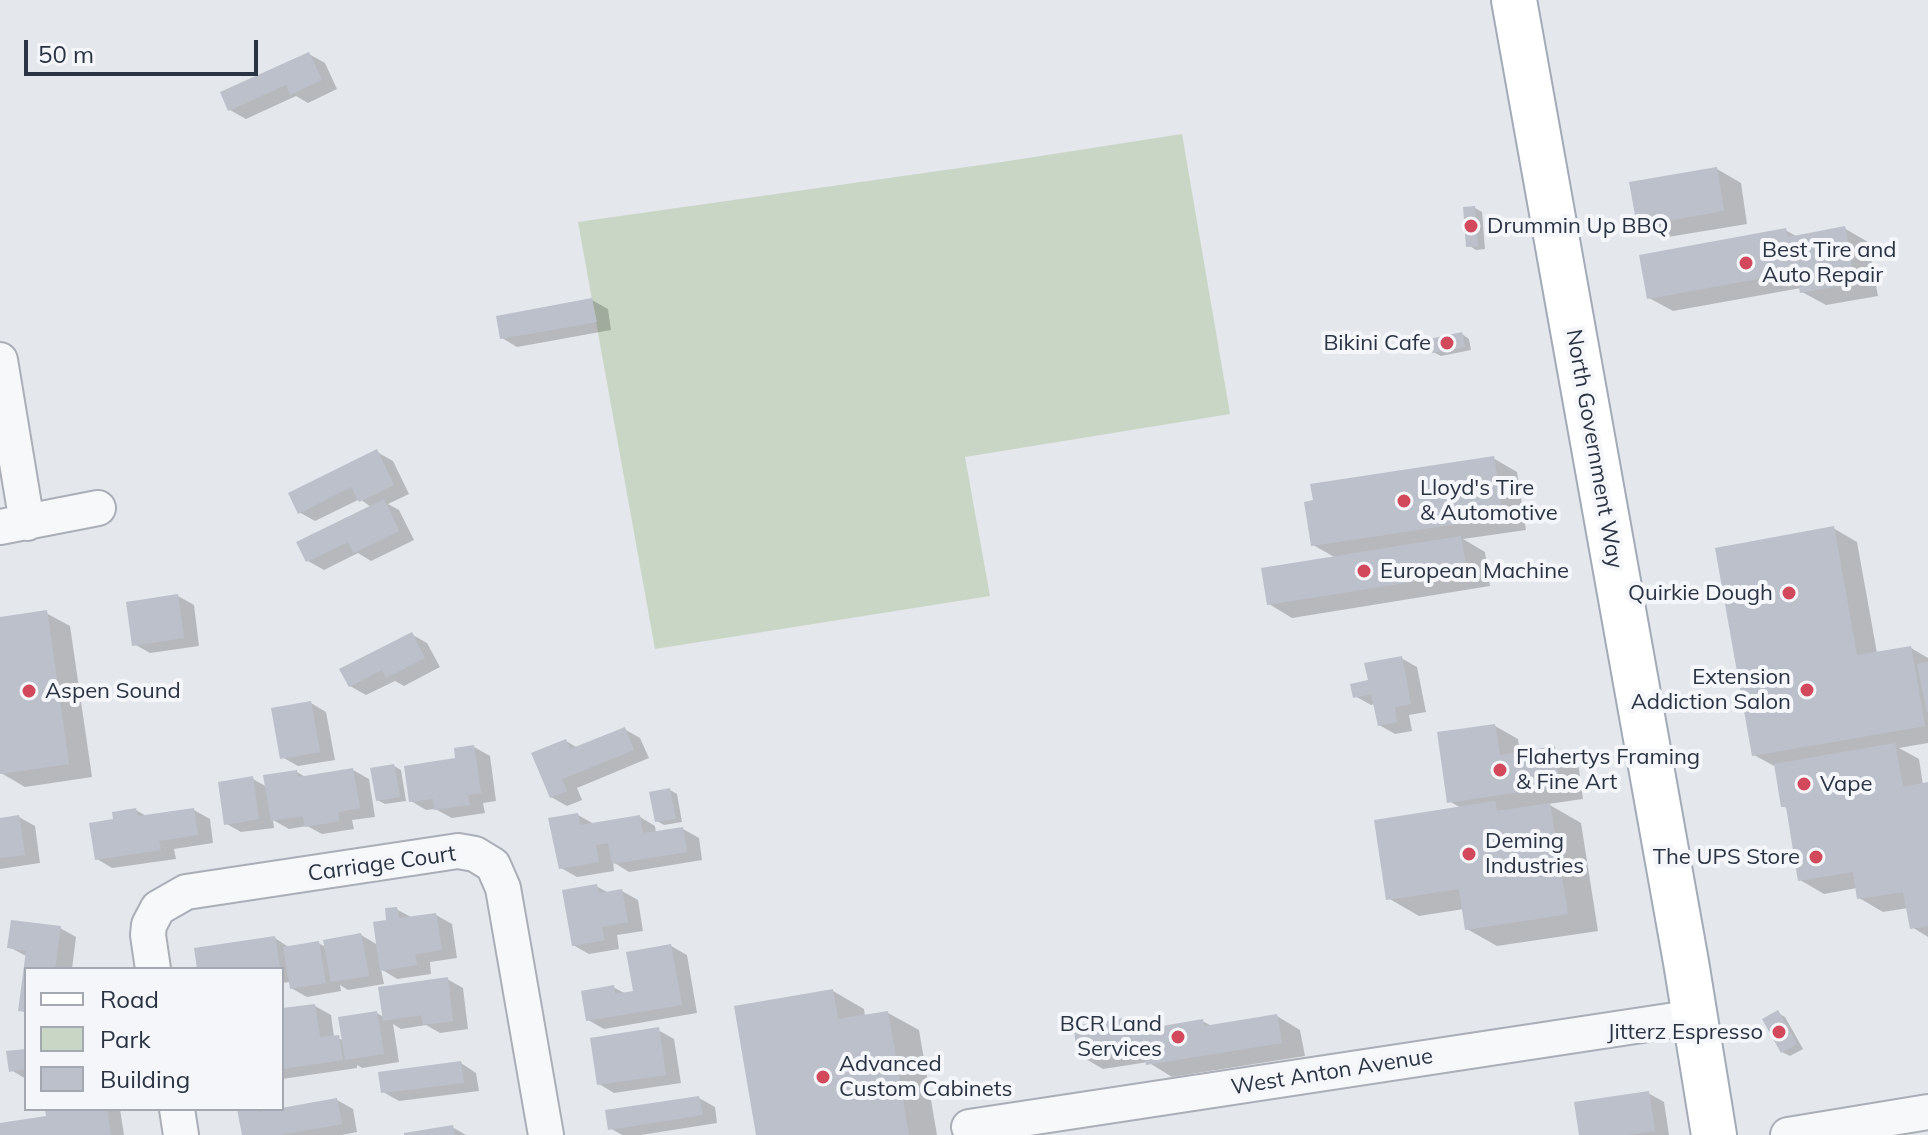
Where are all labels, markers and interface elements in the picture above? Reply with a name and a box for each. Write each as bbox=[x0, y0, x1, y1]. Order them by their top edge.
scale bar bbox=[28, 24, 262, 74]
text: 50 m bbox=[38, 39, 94, 69]
place label: Drummin Up BBQ bbox=[1487, 213, 1669, 239]
marker: Drummin Up BBQ bbox=[1462, 217, 1480, 235]
place label: Best Tire and Auto Repair bbox=[1762, 237, 1897, 288]
marker: Best Tire and Auto Repair bbox=[1737, 254, 1755, 272]
street label: North Government Way bbox=[1560, 327, 1628, 571]
place label: Bikini Cafe bbox=[1323, 330, 1431, 356]
marker: Bikini Cafe bbox=[1438, 334, 1456, 352]
place label: Lloyd's Tire & Automotive bbox=[1420, 475, 1558, 526]
marker: Lloyd's Tire & Automotive bbox=[1395, 492, 1413, 510]
place label: European Machine bbox=[1380, 558, 1569, 584]
marker: European Machine bbox=[1355, 562, 1373, 580]
place label: Quirkie Dough bbox=[1628, 580, 1773, 606]
marker: Quirkie Dough bbox=[1780, 584, 1798, 602]
place label: Extension Addiction Salon bbox=[1631, 664, 1791, 716]
place label: Aspen Sound bbox=[45, 678, 181, 704]
marker: Extension Addiction Salon bbox=[1798, 681, 1816, 699]
marker: Aspen Sound bbox=[20, 682, 38, 700]
place label: Flahertys Framing & Fine Art bbox=[1516, 744, 1700, 796]
marker: Flahertys Framing & Fine Art bbox=[1491, 761, 1509, 779]
place label: Vape bbox=[1820, 771, 1872, 797]
marker: Vape bbox=[1795, 775, 1813, 793]
place label: Deming Industries bbox=[1485, 828, 1584, 880]
street label: Carriage Court bbox=[306, 841, 458, 887]
place label: The UPS Store bbox=[1653, 844, 1800, 870]
marker: Deming Industries bbox=[1460, 845, 1478, 863]
marker: The UPS Store bbox=[1807, 848, 1825, 866]
legend bbox=[24, 967, 284, 1111]
text: Road bbox=[100, 984, 159, 1014]
place label: BCR Land Services bbox=[1060, 1011, 1162, 1062]
place label: Jitterz Espresso bbox=[1607, 1019, 1763, 1045]
marker: Jitterz Espresso bbox=[1770, 1023, 1788, 1041]
text: Park bbox=[100, 1024, 151, 1054]
marker: BCR Land Services bbox=[1169, 1028, 1187, 1046]
street label: West Anton Avenue bbox=[1229, 1043, 1435, 1101]
place label: Advanced Custom Cabinets bbox=[839, 1051, 1012, 1102]
text: Building bbox=[100, 1064, 190, 1094]
marker: Advanced Custom Cabinets bbox=[814, 1068, 832, 1086]

